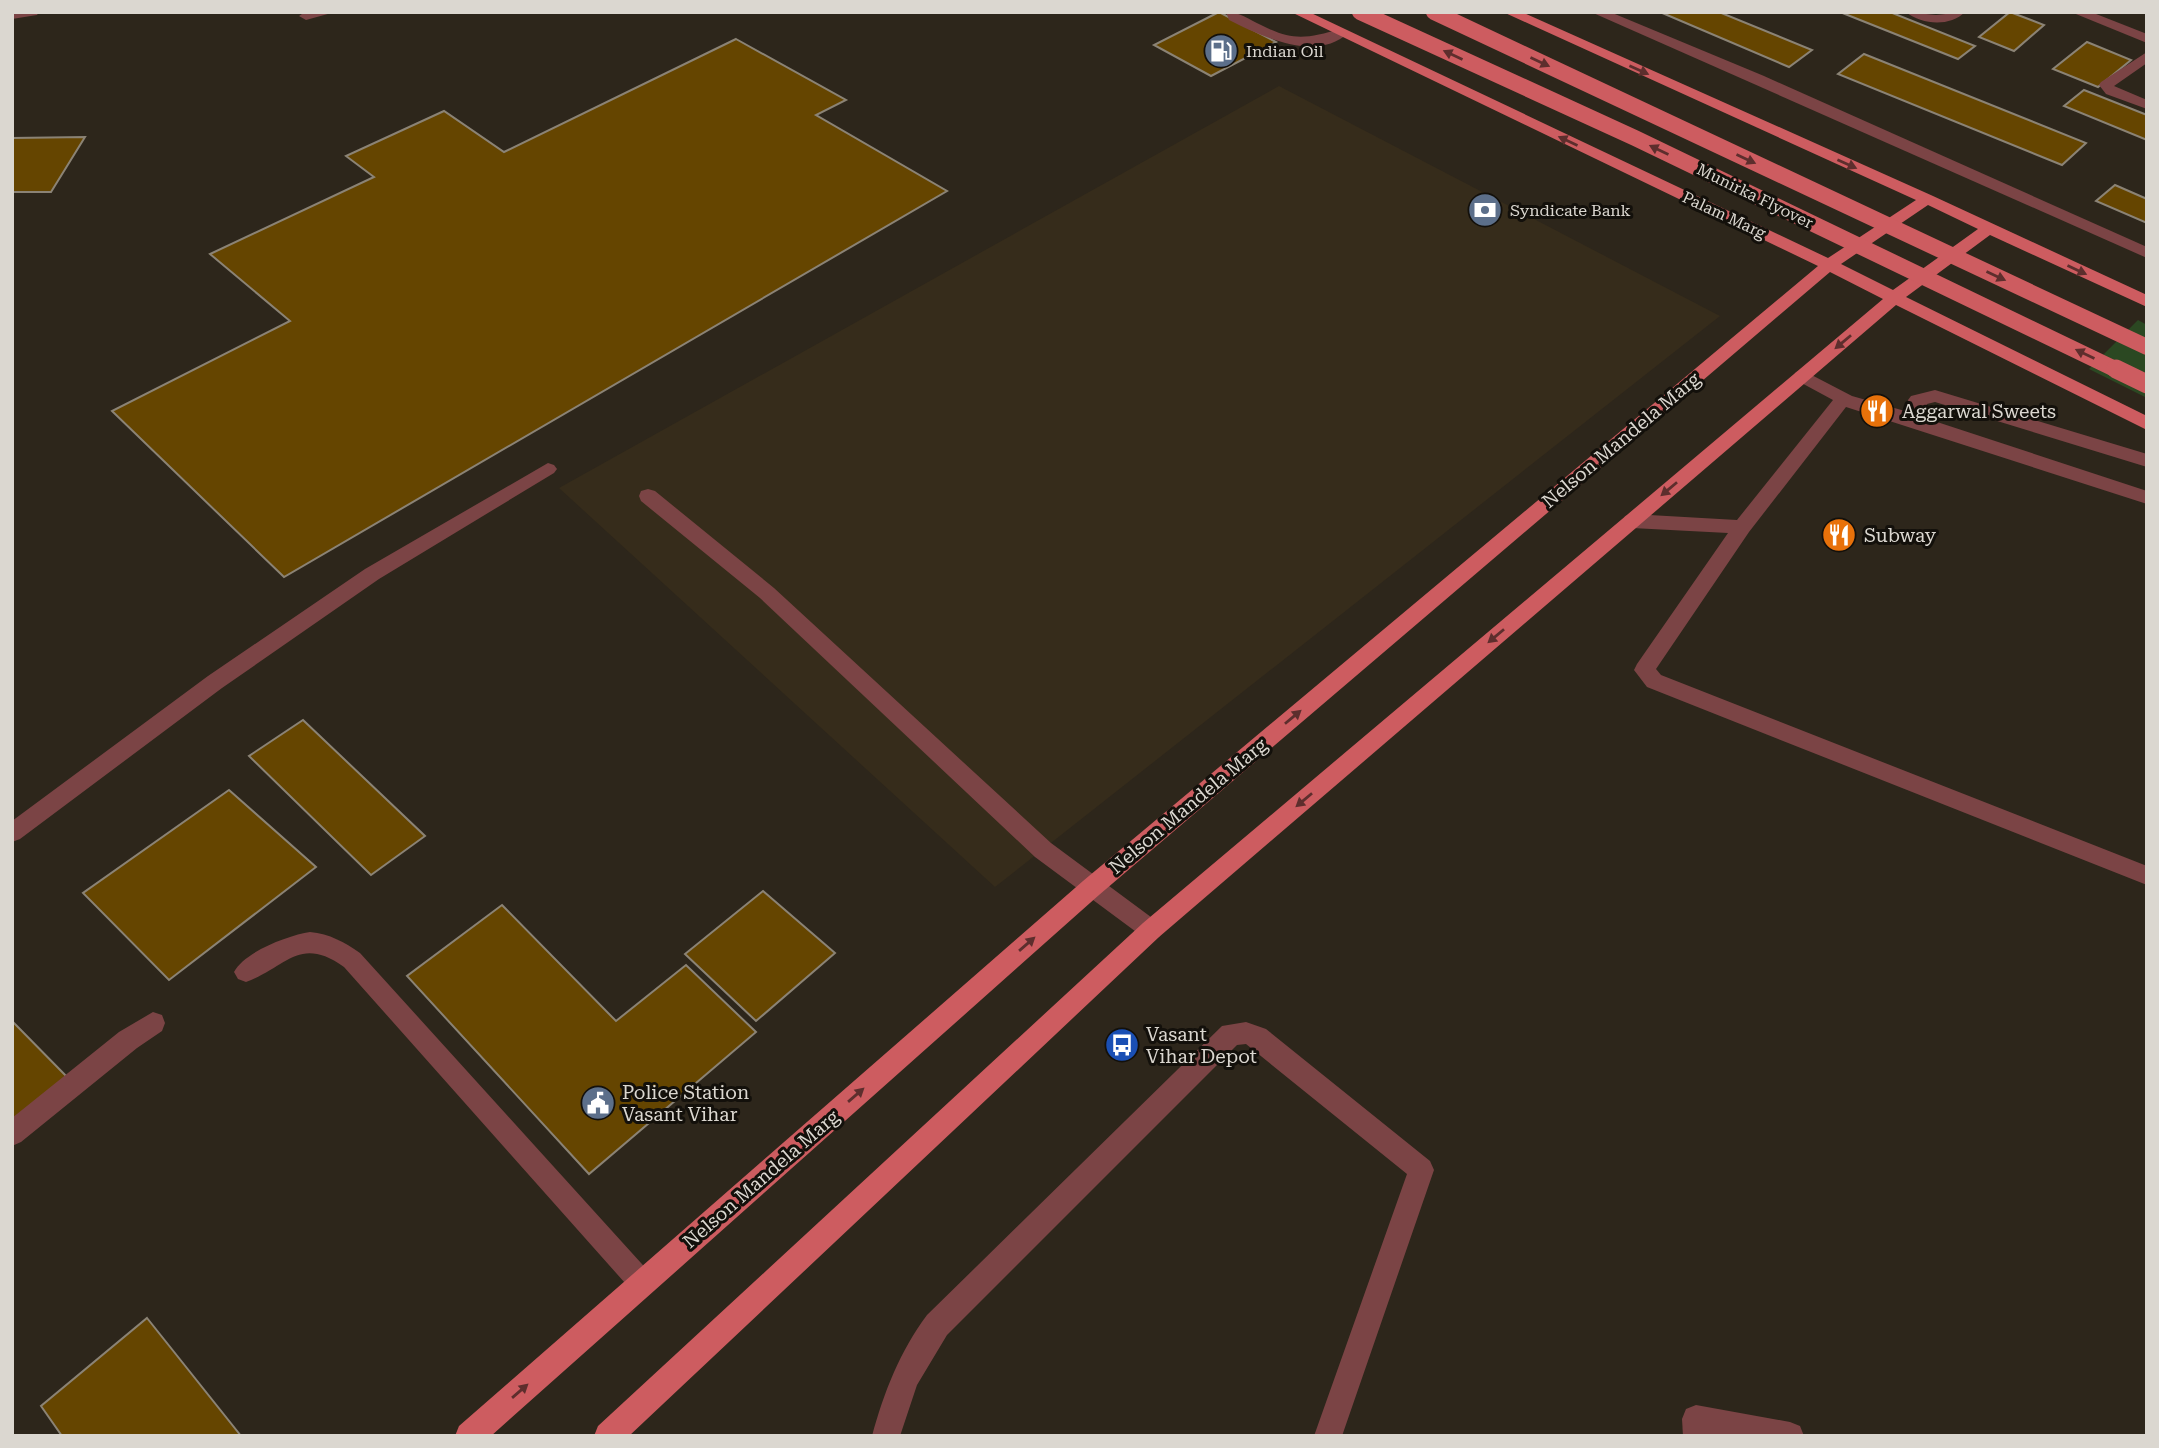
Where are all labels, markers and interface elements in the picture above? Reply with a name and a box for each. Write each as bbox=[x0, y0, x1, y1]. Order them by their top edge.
fuel station icon: Indian Oil bbox=[1202, 32, 1240, 70]
place label: Indian Oil bbox=[1246, 42, 1324, 61]
one-way arrow bbox=[1442, 49, 1463, 60]
one-way arrow bbox=[1530, 56, 1550, 68]
one-way arrow bbox=[1629, 65, 1650, 76]
one-way arrow bbox=[1558, 135, 1578, 147]
one-way arrow bbox=[1649, 144, 1669, 156]
one-way arrow bbox=[1736, 153, 1756, 164]
one-way arrow bbox=[1837, 158, 1857, 170]
street label: Munirka Flyover bbox=[1694, 160, 1817, 233]
street label: Palam Marg bbox=[1679, 187, 1770, 243]
bank icon: Syndicate Bank bbox=[1466, 191, 1504, 229]
place label: Syndicate Bank bbox=[1510, 201, 1631, 220]
one-way arrow bbox=[2067, 264, 2087, 276]
one-way arrow bbox=[1986, 270, 2006, 282]
one-way arrow bbox=[1834, 334, 1852, 349]
one-way arrow bbox=[2075, 348, 2095, 360]
street label: Nelson Mandela Marg bbox=[1537, 367, 1705, 513]
restaurant icon: Aggarwal Sweets bbox=[1858, 392, 1896, 430]
place label: Aggarwal Sweets bbox=[1902, 400, 2056, 423]
one-way arrow bbox=[1661, 481, 1678, 496]
restaurant icon: Subway bbox=[1820, 516, 1858, 554]
place label: Subway bbox=[1864, 524, 1937, 547]
one-way arrow bbox=[1487, 628, 1505, 644]
one-way arrow bbox=[1284, 709, 1302, 725]
street label: Nelson Mandela Marg bbox=[1104, 733, 1272, 879]
one-way arrow bbox=[1296, 792, 1313, 807]
one-way arrow bbox=[1018, 936, 1036, 952]
place label: Vasant Vihar Depot bbox=[1146, 1023, 1257, 1068]
bus stop icon: Vasant Vihar Depot bbox=[1103, 1026, 1141, 1064]
place label: Police Station Vasant Vihar bbox=[622, 1081, 749, 1126]
public building icon: Police Station Vasant Vihar bbox=[579, 1084, 617, 1122]
one-way arrow bbox=[847, 1087, 864, 1103]
street label: Nelson Mandela Marg bbox=[678, 1105, 844, 1253]
one-way arrow bbox=[511, 1383, 529, 1399]

